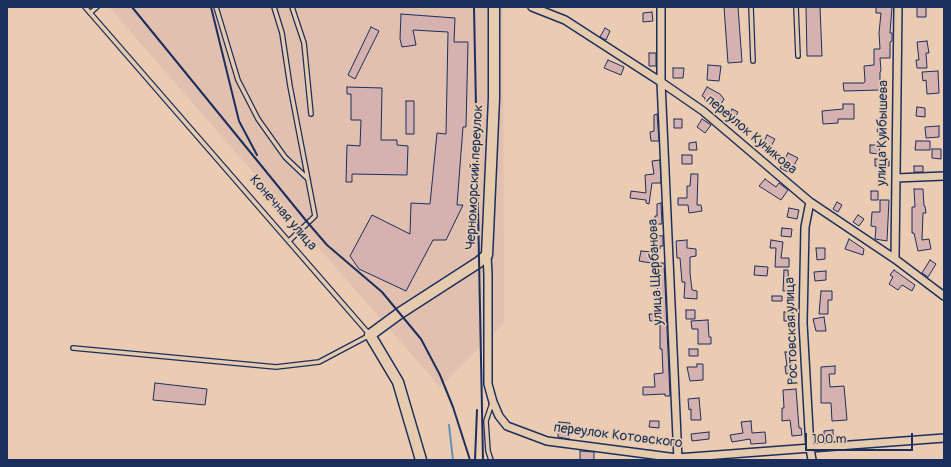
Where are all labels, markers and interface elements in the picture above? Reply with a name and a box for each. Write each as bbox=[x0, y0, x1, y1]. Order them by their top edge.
street label: улица Куйбышева bbox=[874, 80, 892, 186]
street label: переулок Куникова bbox=[702, 92, 800, 178]
street label: Черноморский переулок bbox=[463, 104, 487, 250]
street label: Конечная улица bbox=[246, 172, 320, 254]
street label: улица Щербанова bbox=[645, 218, 667, 326]
street label: Ростовская улица bbox=[782, 277, 802, 385]
street label: переулок Котовского bbox=[553, 420, 683, 452]
scale bar bbox=[807, 425, 915, 451]
text: 100 m bbox=[812, 432, 846, 447]

